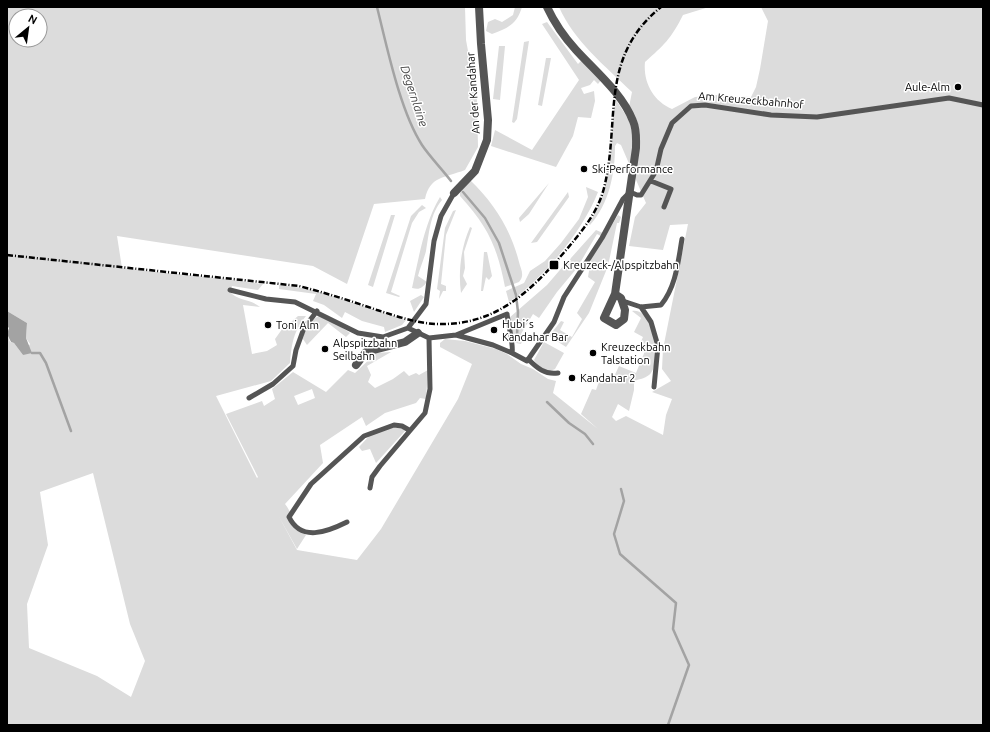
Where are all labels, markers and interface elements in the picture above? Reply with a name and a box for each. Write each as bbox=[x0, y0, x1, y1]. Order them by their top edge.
north arrow bbox=[8, 8, 48, 48]
text: N bbox=[26, 12, 39, 26]
street label: An der Kandahar bbox=[464, 51, 482, 134]
water label: Degernlaine bbox=[398, 64, 431, 128]
place label: Aule-Alm bbox=[905, 81, 950, 93]
marker: Aule-Alm bbox=[953, 82, 963, 92]
street label: Am Kreuzeckbahnhof bbox=[698, 89, 805, 111]
place label: Ski-Performance bbox=[592, 163, 673, 175]
marker: Ski-Performance bbox=[579, 164, 589, 174]
marker: Kreuzeck-/Alpspitzbahn bbox=[548, 259, 560, 271]
place label: Kreuzeck-/Alpspitzbahn bbox=[563, 259, 679, 271]
place label: Hubi´s Kandahar Bar bbox=[502, 318, 569, 343]
place label: Toni Alm bbox=[276, 319, 319, 331]
marker: Toni Alm bbox=[263, 320, 273, 330]
marker: Hubi´s Kandahar Bar bbox=[489, 325, 499, 335]
place label: Alpspitzbahn Seilbahn bbox=[333, 337, 397, 362]
place label: Kreuzeckbahn Talstation bbox=[601, 341, 671, 366]
marker: Alpspitzbahn Seilbahn bbox=[320, 344, 330, 354]
marker: Kreuzeckbahn Talstation bbox=[588, 348, 598, 358]
place label: Kandahar 2 bbox=[580, 372, 636, 384]
marker: Kandahar 2 bbox=[567, 373, 577, 383]

